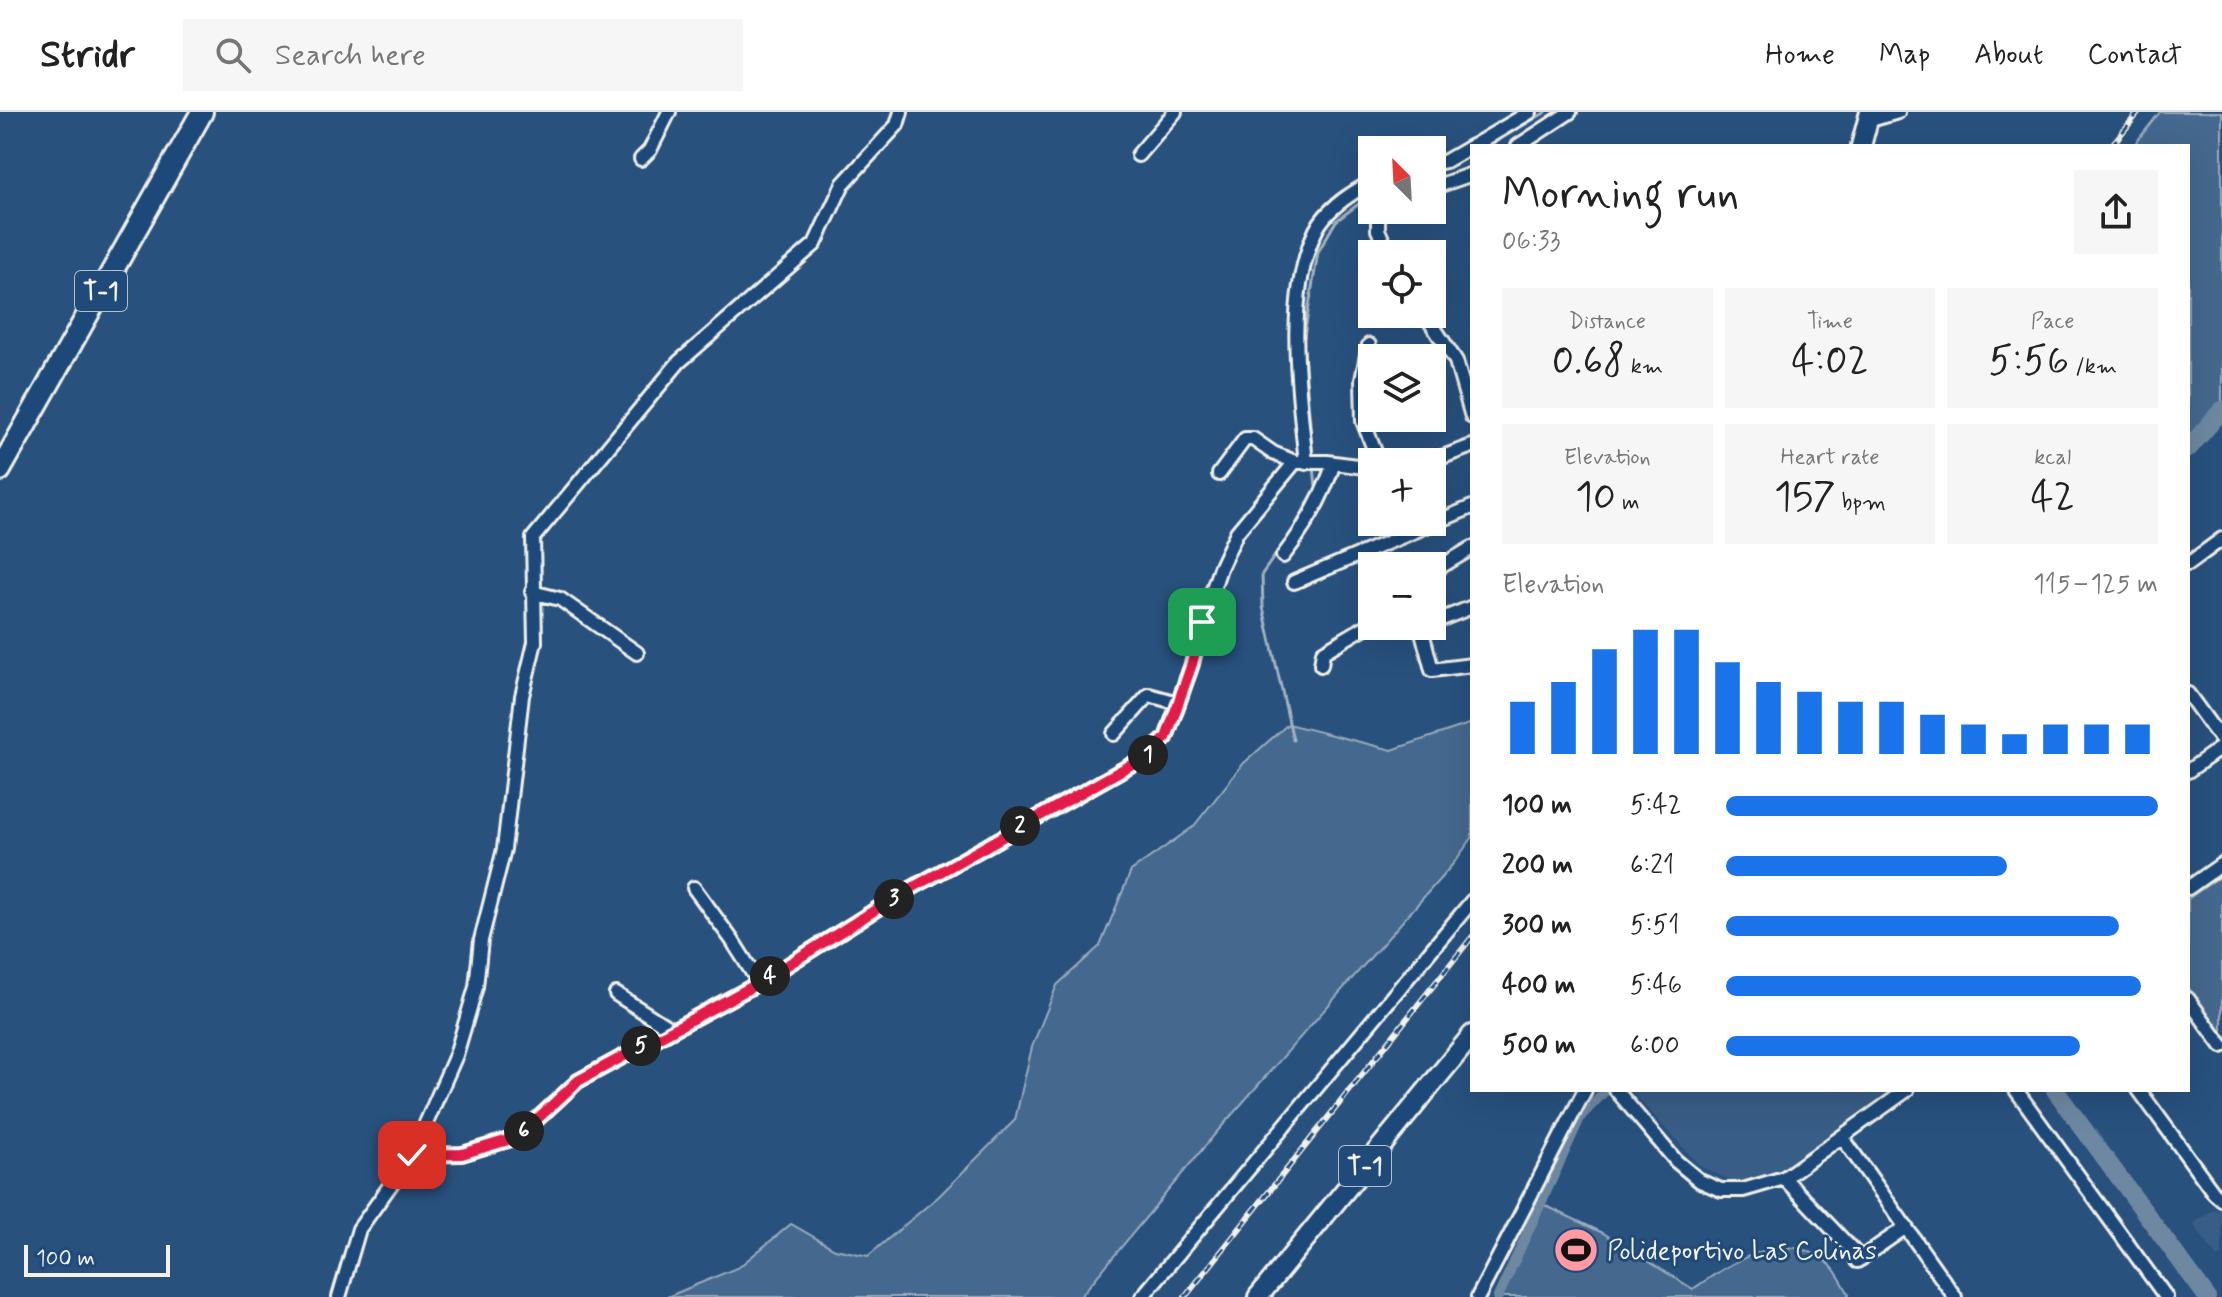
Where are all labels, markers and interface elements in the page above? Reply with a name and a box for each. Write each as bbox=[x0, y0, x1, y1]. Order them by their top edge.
search box bbox=[183, 19, 743, 91]
text: Stridr bbox=[40, 31, 135, 80]
icon: search bbox=[211, 33, 255, 77]
text: Search here bbox=[275, 36, 426, 75]
text: Home bbox=[1765, 37, 1835, 74]
text: Map bbox=[1879, 37, 1930, 74]
text: About bbox=[1974, 37, 2043, 74]
text: Contact bbox=[2087, 37, 2182, 74]
north arrow bbox=[1358, 136, 1446, 224]
map controls bbox=[1358, 136, 1446, 640]
text: Morning run bbox=[1502, 166, 1739, 224]
button: share bbox=[2074, 170, 2158, 254]
text: 06:33 bbox=[1502, 225, 1561, 259]
button: locate bbox=[1358, 240, 1446, 328]
road number: T-1 bbox=[75, 271, 127, 311]
text: Distance bbox=[1569, 308, 1646, 336]
text: Time bbox=[1807, 308, 1853, 336]
text: Pace bbox=[2031, 308, 2075, 336]
text: 0.68 bbox=[1552, 336, 1625, 388]
text: 4:02 bbox=[1791, 336, 1869, 388]
text: 5:56 bbox=[1988, 336, 2069, 388]
button: layers bbox=[1358, 344, 1446, 432]
text: km bbox=[1625, 353, 1663, 381]
text: /km bbox=[2069, 353, 2117, 381]
text: Elevation bbox=[1564, 444, 1651, 472]
text: Heart rate bbox=[1781, 444, 1879, 472]
text: kcal bbox=[2034, 444, 2071, 472]
button: + bbox=[1358, 448, 1446, 536]
text: 10 bbox=[1575, 472, 1616, 524]
text: 157 bbox=[1774, 472, 1836, 524]
text: 42 bbox=[2030, 472, 2075, 524]
text: m bbox=[1616, 489, 1639, 517]
text: bpm bbox=[1836, 489, 1886, 517]
button: − bbox=[1358, 552, 1446, 640]
text: Elevation bbox=[1502, 568, 1604, 602]
text: 115–125 m bbox=[2033, 568, 2158, 602]
pin bbox=[1168, 588, 1236, 656]
icon: arrive bbox=[1180, 600, 1224, 644]
pin: 1 bbox=[1128, 735, 1168, 775]
text: 1 bbox=[1143, 741, 1153, 769]
text: 100 m bbox=[1502, 789, 1572, 823]
text: 5:42 bbox=[1630, 789, 1681, 823]
pin: 2 bbox=[1000, 806, 1040, 846]
text: 2 bbox=[1015, 812, 1025, 840]
text: 200 m bbox=[1502, 849, 1573, 883]
text: 6:21 bbox=[1630, 849, 1674, 883]
pin: 3 bbox=[874, 879, 914, 919]
text: 3 bbox=[889, 885, 899, 913]
text: 300 m bbox=[1502, 909, 1572, 943]
text: 5:51 bbox=[1630, 909, 1679, 943]
pin: 4 bbox=[750, 956, 790, 996]
text: 4 bbox=[764, 962, 776, 990]
text: 400 m bbox=[1502, 969, 1575, 1003]
text: 5:46 bbox=[1630, 969, 1682, 1003]
pin: 5 bbox=[621, 1026, 661, 1066]
text: 500 m bbox=[1502, 1029, 1576, 1063]
text: 6:00 bbox=[1630, 1029, 1680, 1063]
text: 5 bbox=[634, 1032, 648, 1060]
pin: 6 bbox=[504, 1111, 544, 1151]
text: 6 bbox=[518, 1117, 530, 1145]
pin bbox=[378, 1121, 446, 1189]
icon: check bbox=[390, 1133, 434, 1177]
road number: T-1 bbox=[1339, 1146, 1391, 1186]
sports icon: Polideportivo Las Colinas bbox=[1552, 1226, 1600, 1274]
place label: Polideportivo Las Colinas bbox=[1607, 1235, 1877, 1269]
scale bar bbox=[24, 1241, 170, 1277]
text: 100 m bbox=[36, 1245, 95, 1273]

